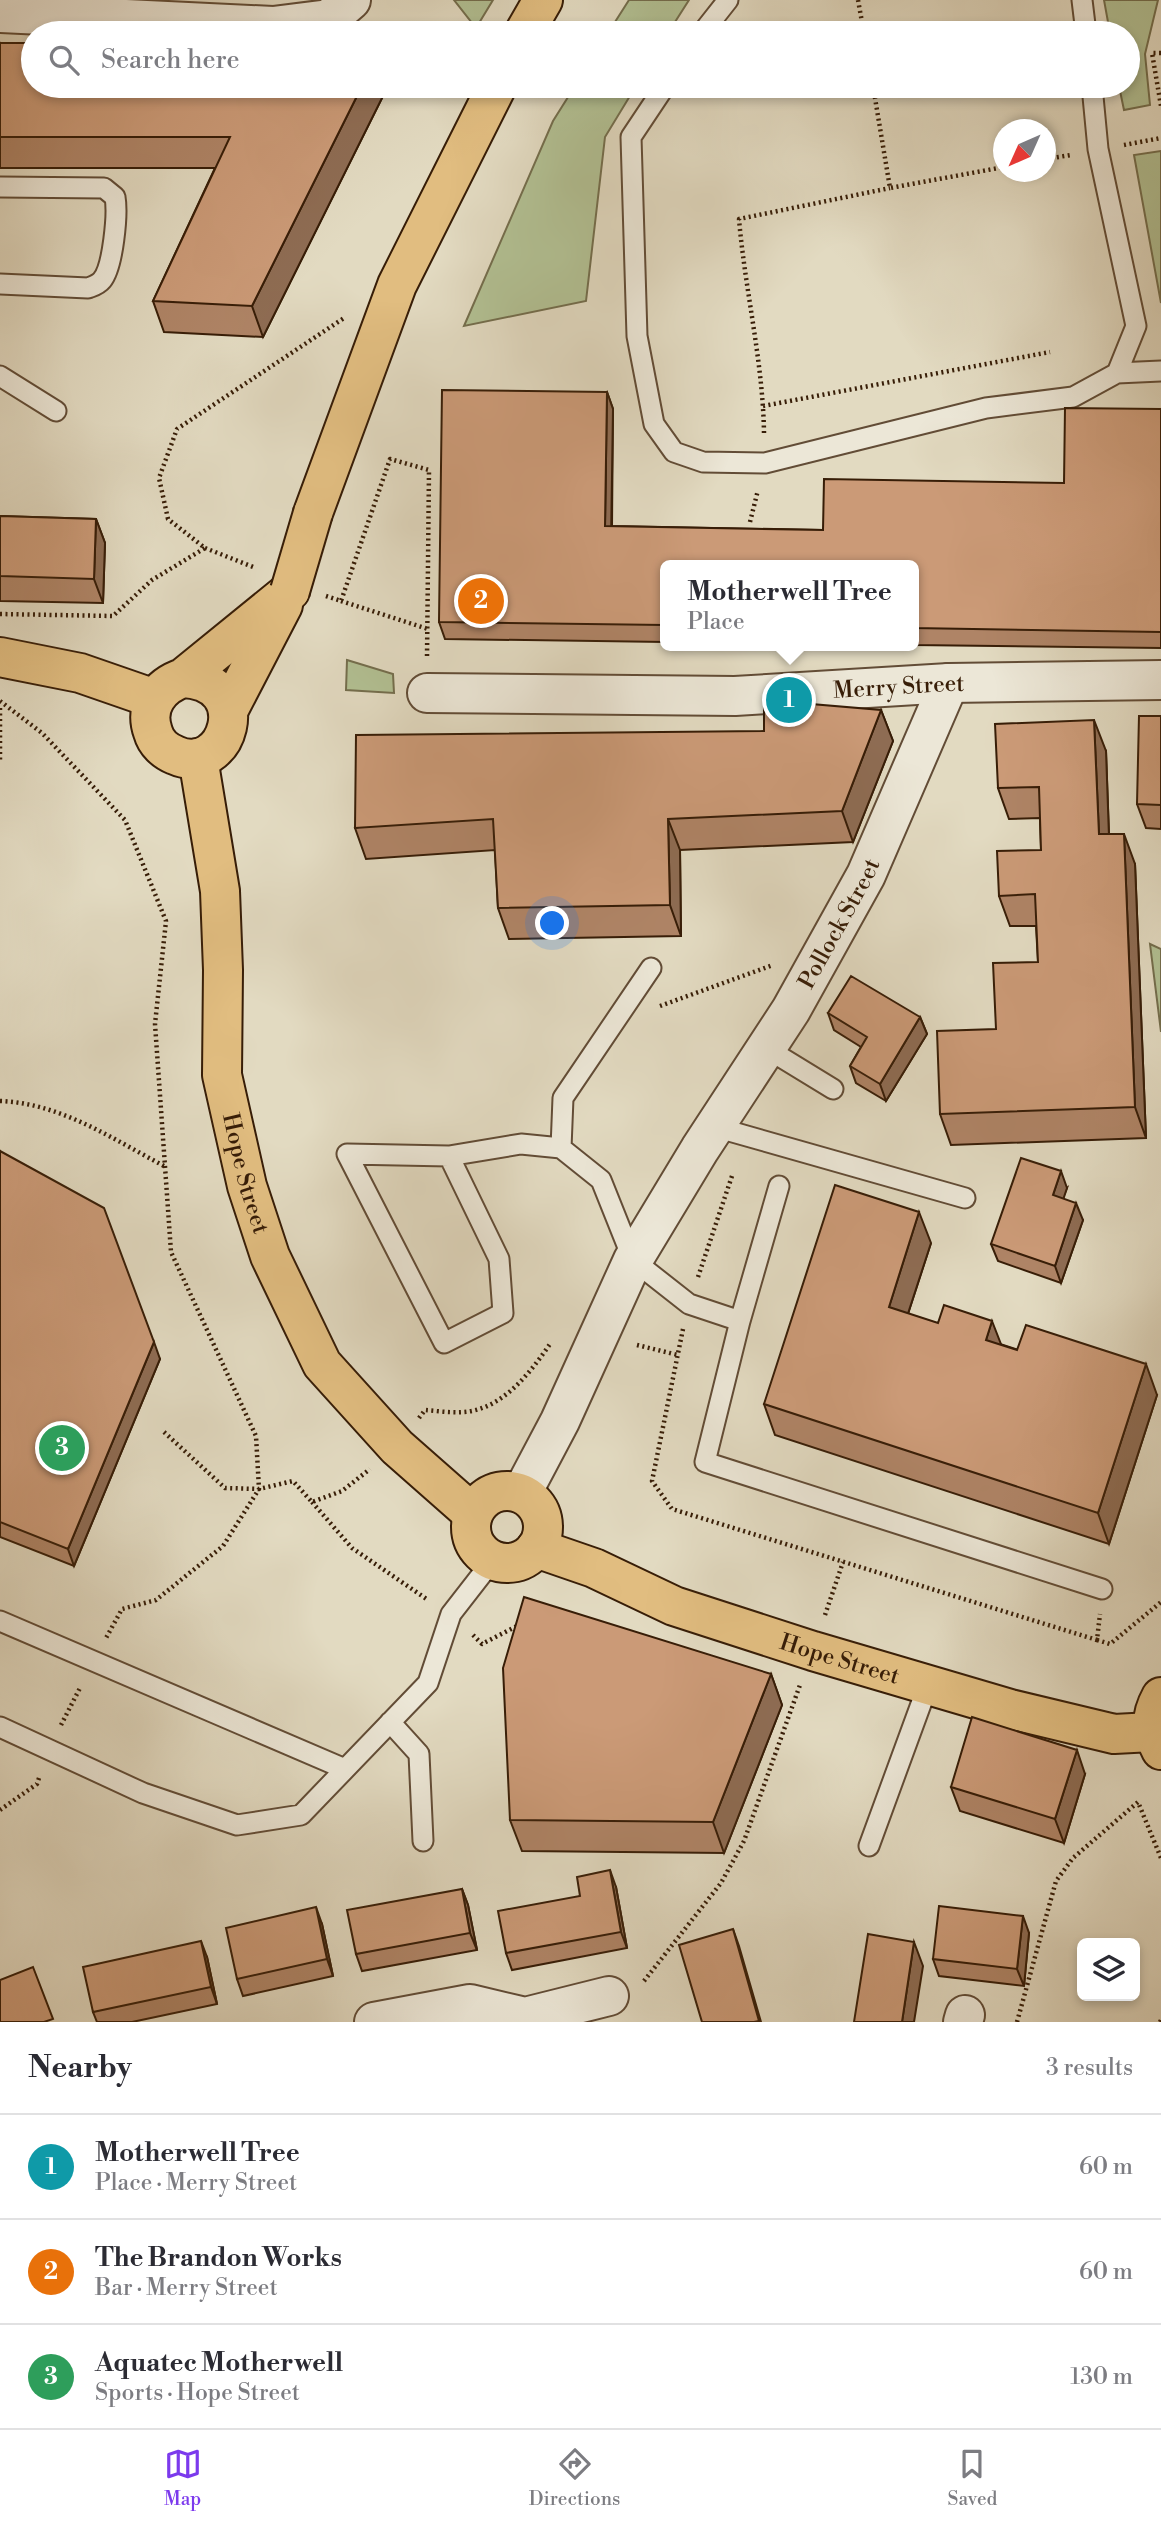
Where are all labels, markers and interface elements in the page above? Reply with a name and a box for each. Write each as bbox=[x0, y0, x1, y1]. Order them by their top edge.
search box bbox=[21, 21, 1140, 98]
icon: search bbox=[45, 41, 83, 79]
text: Search here bbox=[101, 44, 240, 76]
north arrow bbox=[993, 119, 1056, 182]
popup bbox=[660, 560, 919, 651]
pin: 2 bbox=[458, 575, 504, 627]
text: Motherwell Tree bbox=[687, 576, 892, 608]
text: Place bbox=[687, 608, 745, 636]
street label: Merry Street bbox=[832, 670, 965, 705]
pin: 1 bbox=[766, 674, 812, 726]
street label: Pollock Street bbox=[793, 854, 886, 994]
your location bbox=[535, 906, 569, 940]
street label: Hope Street bbox=[216, 1111, 275, 1237]
pin: 3 bbox=[39, 1422, 85, 1474]
street label: Hope Street bbox=[776, 1628, 903, 1691]
map controls bbox=[1077, 1938, 1140, 2001]
button: layers bbox=[1077, 1938, 1140, 2001]
text: Nearby bbox=[28, 2049, 132, 2087]
text: 3 results bbox=[1046, 2054, 1133, 2082]
text: Motherwell Tree bbox=[95, 2137, 300, 2169]
text: 1 bbox=[45, 2153, 57, 2181]
text: 60 m bbox=[1079, 2153, 1133, 2181]
text: Place · Merry Street bbox=[95, 2169, 297, 2197]
text: The Brandon Works bbox=[95, 2242, 342, 2274]
text: 2 bbox=[44, 2258, 58, 2286]
text: 60 m bbox=[1079, 2258, 1133, 2286]
text: Bar · Merry Street bbox=[95, 2274, 278, 2302]
text: Aquatec Motherwell bbox=[95, 2347, 343, 2379]
text: 3 bbox=[44, 2363, 58, 2391]
text: 130 m bbox=[1070, 2363, 1133, 2391]
text: Sports · Hope Street bbox=[95, 2379, 300, 2407]
tab: Map bbox=[164, 2445, 202, 2511]
tab: Directions bbox=[529, 2445, 620, 2511]
tab: Saved bbox=[948, 2445, 997, 2511]

